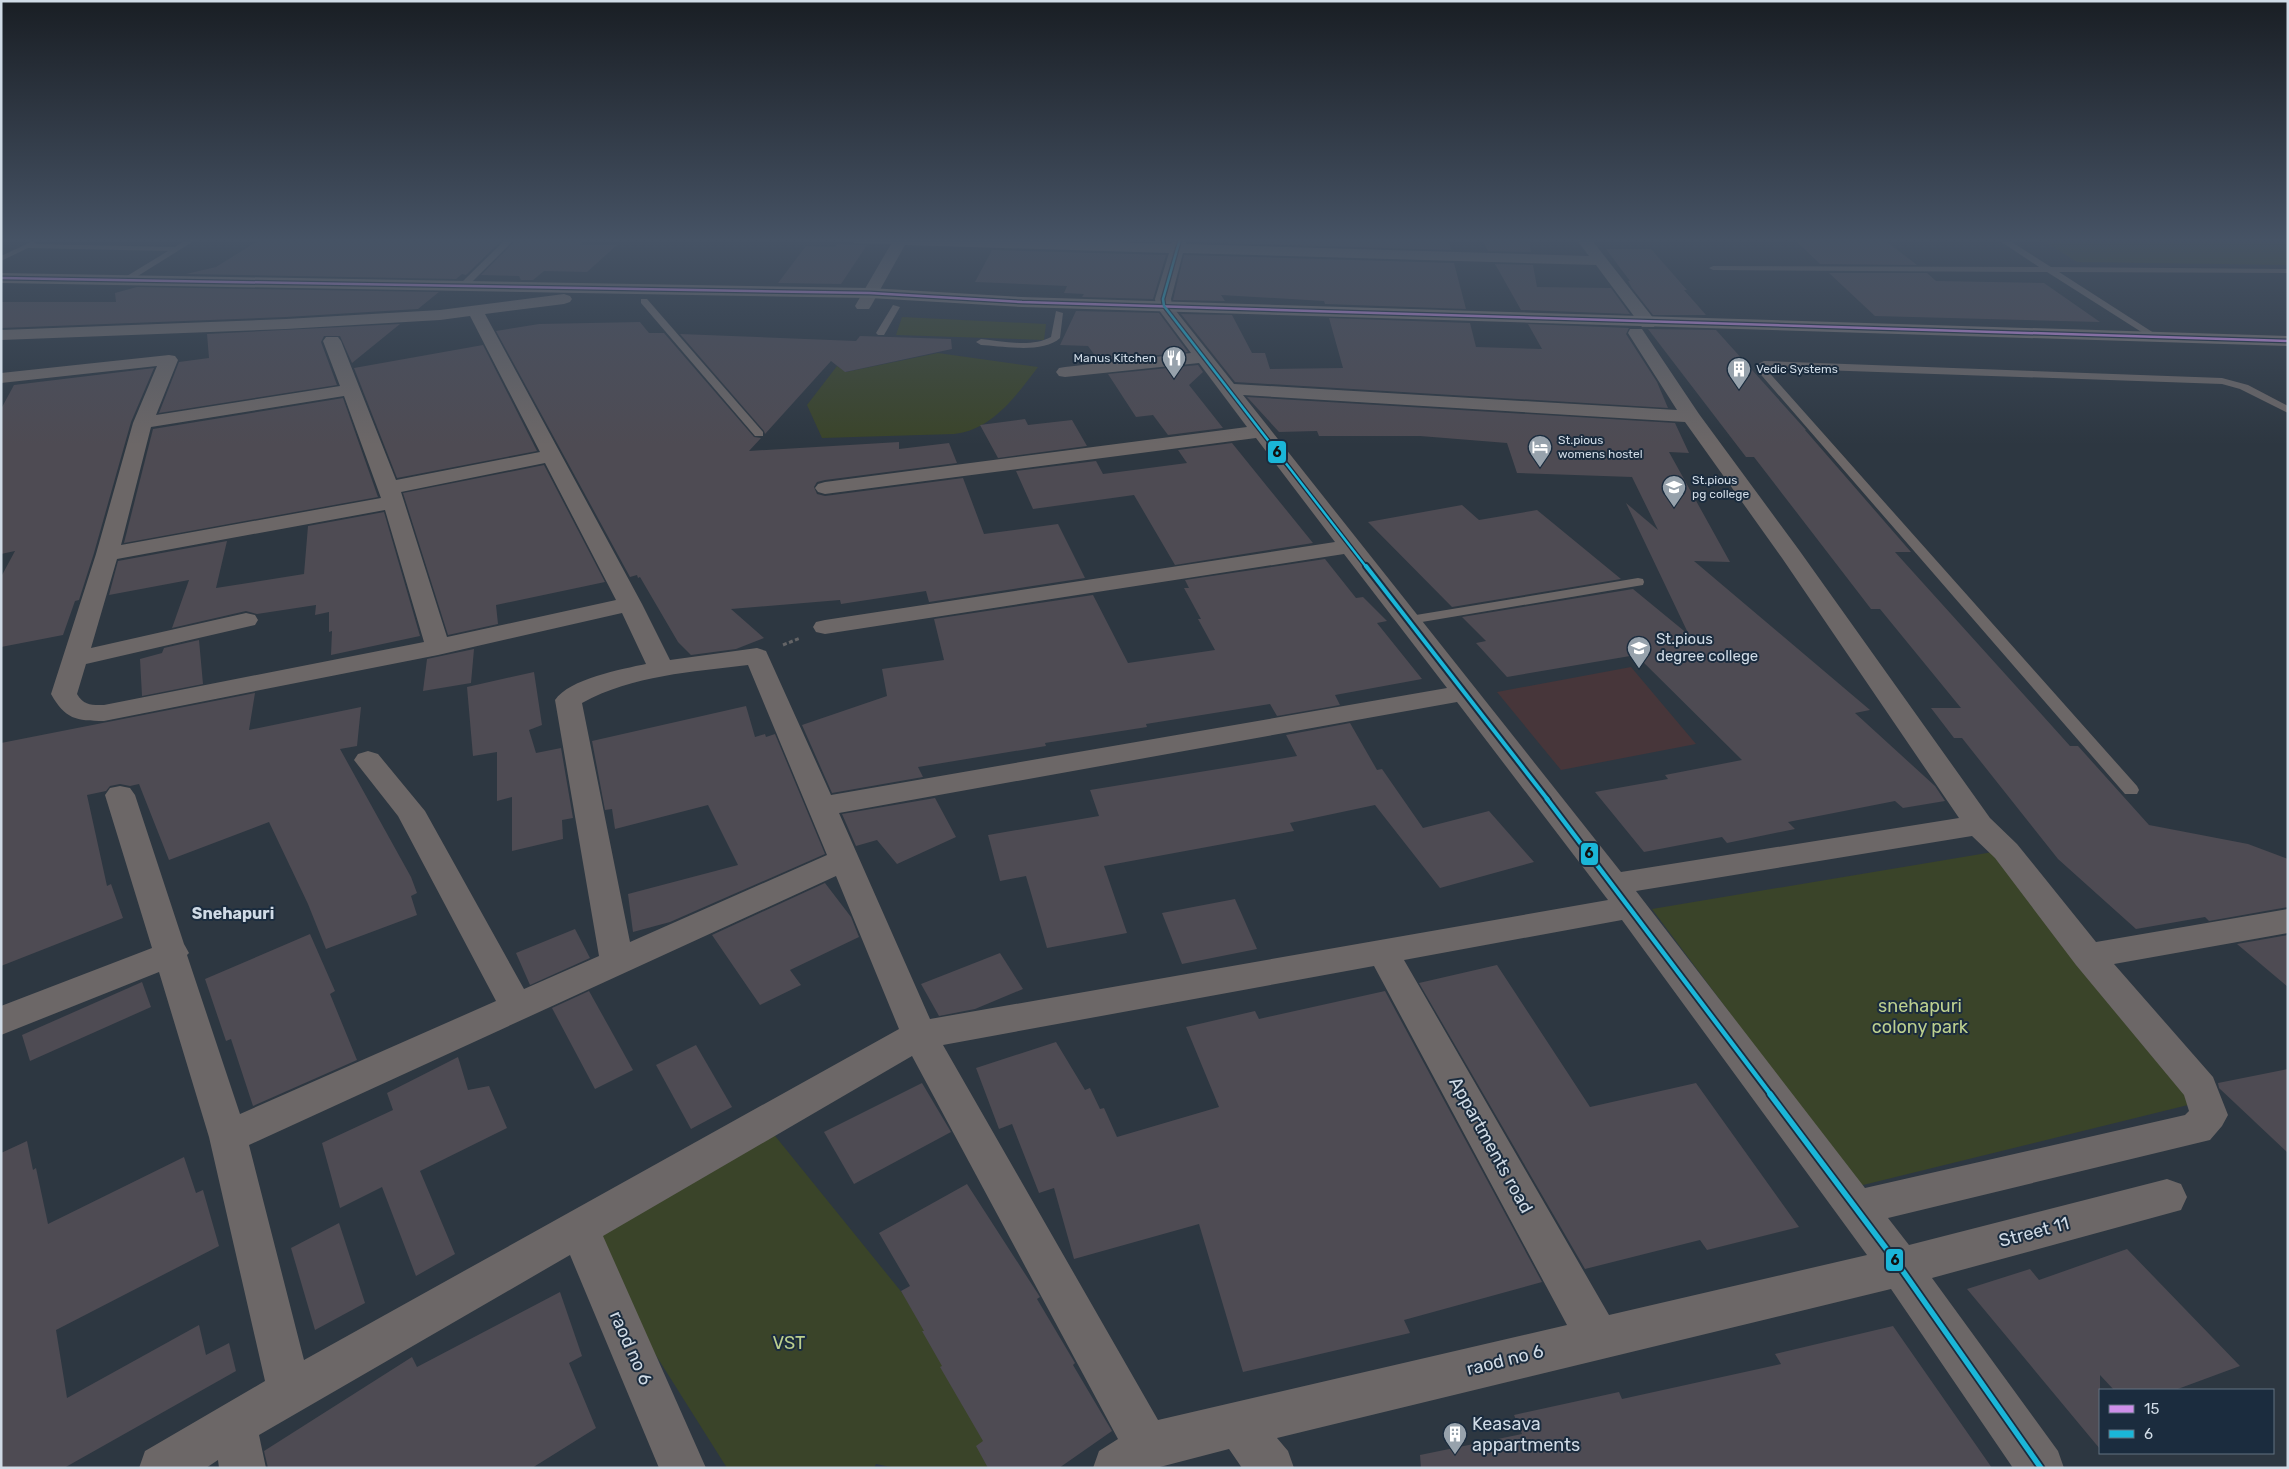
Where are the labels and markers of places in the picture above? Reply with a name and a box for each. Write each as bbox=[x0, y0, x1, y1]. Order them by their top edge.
restaurant icon: Manus Kitchen bbox=[1161, 345, 1187, 379]
place label: Manus Kitchen bbox=[1074, 351, 1156, 365]
building icon: Vedic Systems bbox=[1726, 356, 1752, 390]
place label: Vedic Systems bbox=[1756, 362, 1838, 376]
place label: St.pious womens hostel bbox=[1558, 433, 1643, 461]
hotel icon: St.pious womens hostel bbox=[1527, 434, 1553, 468]
place label: St.pious pg college bbox=[1692, 473, 1749, 501]
school or university icon: St.pious pg college bbox=[1661, 474, 1687, 508]
place label: St.pious degree college bbox=[1656, 630, 1758, 665]
school or university icon: St.pious degree college bbox=[1626, 635, 1652, 669]
place label: Keasava appartments bbox=[1472, 1413, 1580, 1456]
building icon: Keasava appartments bbox=[1442, 1421, 1468, 1455]

